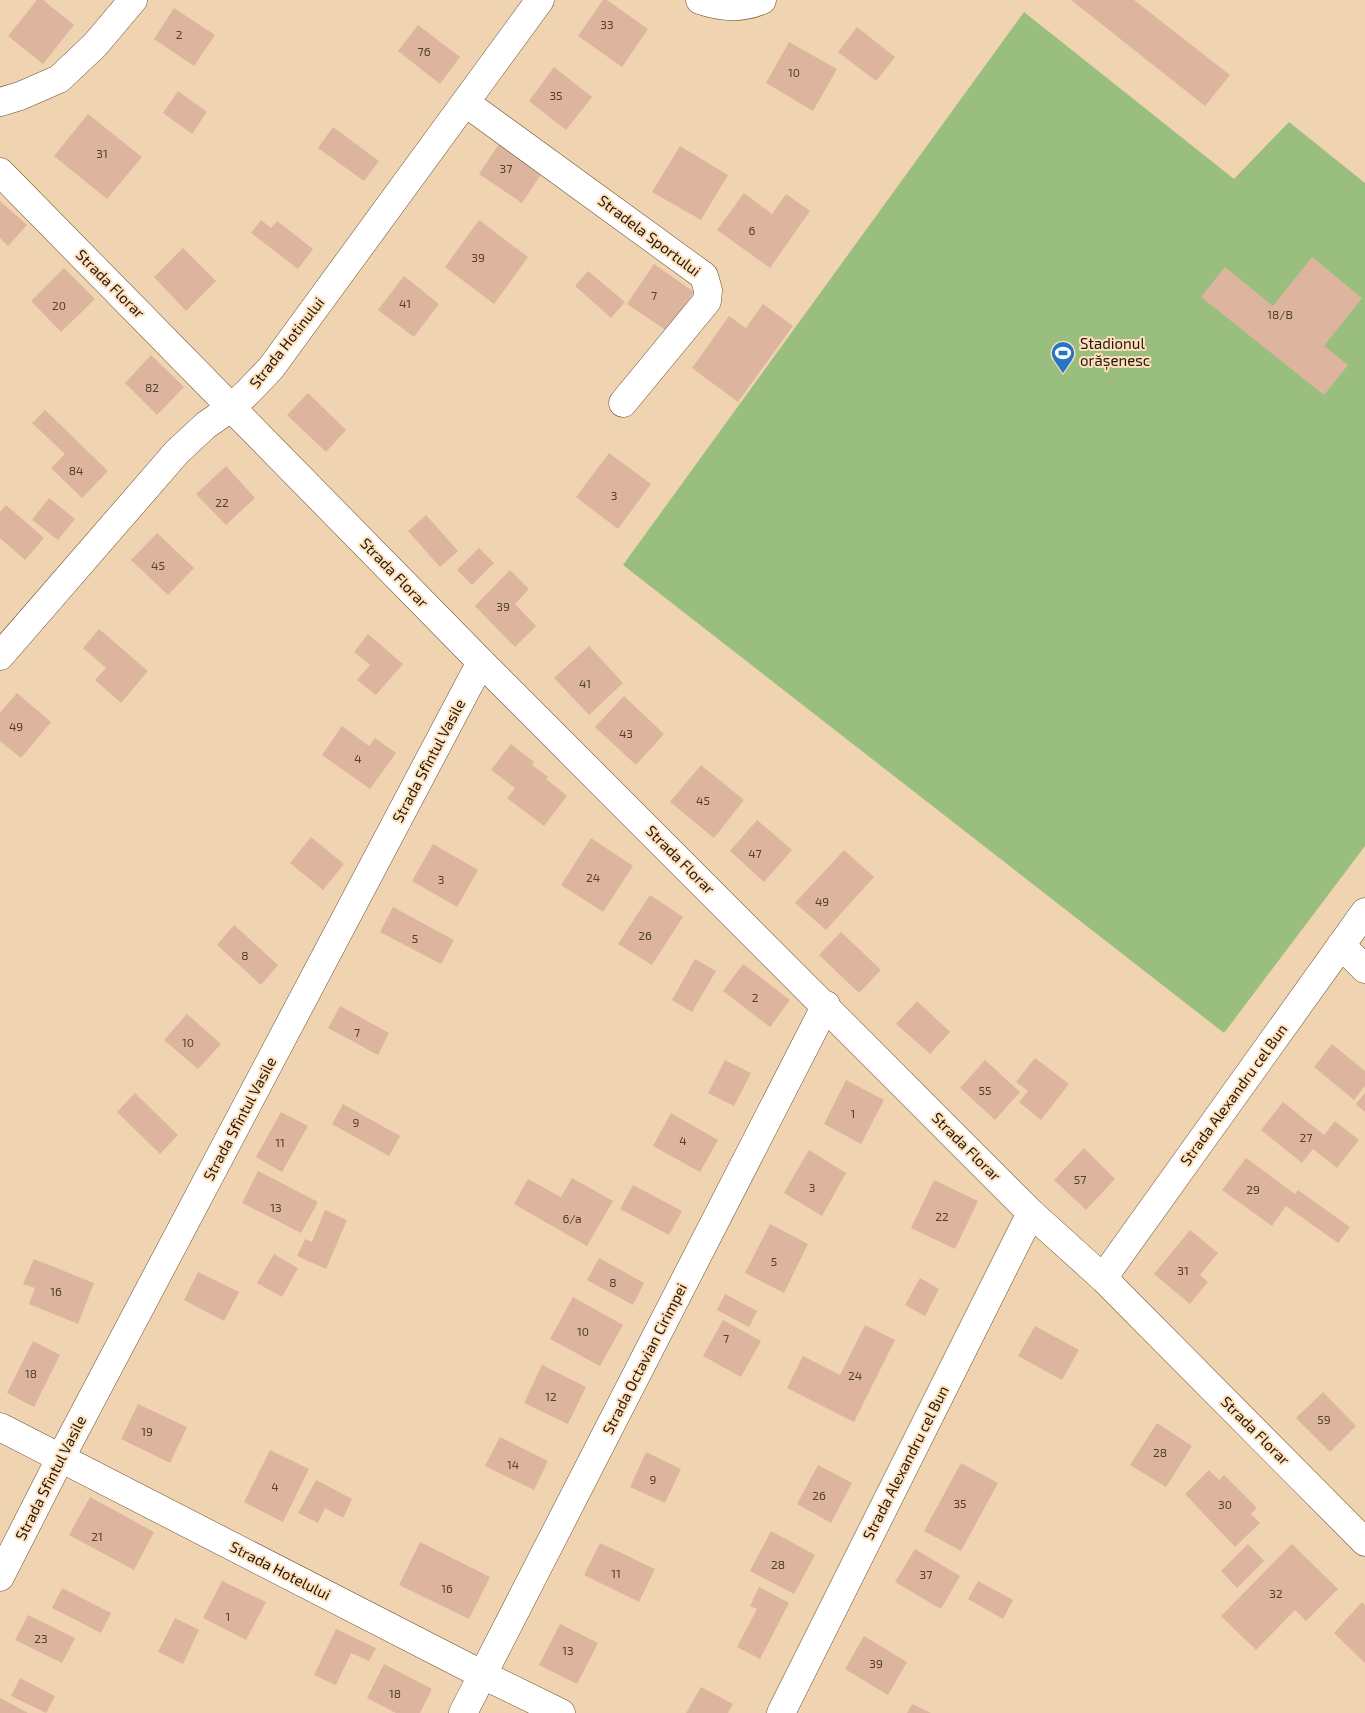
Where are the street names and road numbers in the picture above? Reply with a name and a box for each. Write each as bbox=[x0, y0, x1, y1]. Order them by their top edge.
street label: Stradela Sportului bbox=[595, 191, 704, 280]
street label: Strada Florar bbox=[73, 245, 149, 321]
street label: Strada Hotinului bbox=[245, 293, 327, 391]
street label: Strada Florar bbox=[357, 534, 432, 611]
street label: Strada Sfîntul Vasile bbox=[388, 696, 468, 825]
street label: Strada Florar bbox=[643, 821, 719, 897]
street label: Strada Alexandru cel Bun bbox=[1176, 1020, 1291, 1169]
street label: Strada Sfîntul Vasile bbox=[199, 1054, 279, 1183]
street label: Strada Florar bbox=[929, 1108, 1005, 1184]
street label: Strada Octavian Cirimpei bbox=[598, 1280, 690, 1437]
street label: Strada Alexandru cel Bun bbox=[858, 1382, 952, 1543]
street label: Strada Florar bbox=[1218, 1392, 1294, 1468]
street label: Strada Sfîntul Vasile bbox=[11, 1412, 89, 1543]
street label: Strada Hotelului bbox=[227, 1537, 334, 1603]

